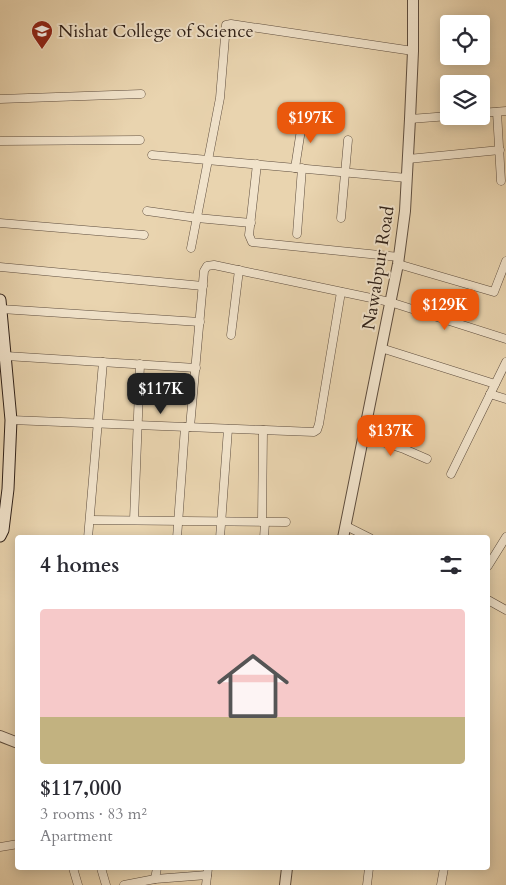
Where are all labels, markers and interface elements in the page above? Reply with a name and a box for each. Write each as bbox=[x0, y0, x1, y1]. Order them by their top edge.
map controls bbox=[440, 15, 490, 125]
button: locate bbox=[440, 15, 490, 65]
school or university icon: Nishat College of Science bbox=[30, 19, 54, 50]
place label: Nishat College of Science bbox=[58, 19, 254, 44]
button: layers bbox=[440, 75, 490, 125]
pin: $197K bbox=[276, 102, 346, 144]
text: $197K bbox=[288, 107, 334, 129]
street label: Nawabpur Road bbox=[356, 204, 401, 332]
pin: $129K bbox=[410, 288, 480, 331]
text: $129K bbox=[422, 294, 468, 316]
pin: $117K bbox=[126, 372, 196, 415]
text: $117K bbox=[138, 378, 184, 400]
pin: $137K bbox=[356, 414, 426, 457]
text: $137K bbox=[368, 420, 414, 442]
text: 4 homes bbox=[40, 551, 119, 580]
icon: filters bbox=[437, 551, 465, 579]
icon: home bbox=[208, 641, 298, 731]
text: $117,000 bbox=[40, 774, 121, 803]
text: 3 rooms · 83 m² bbox=[40, 803, 147, 825]
text: Apartment bbox=[40, 825, 113, 847]

